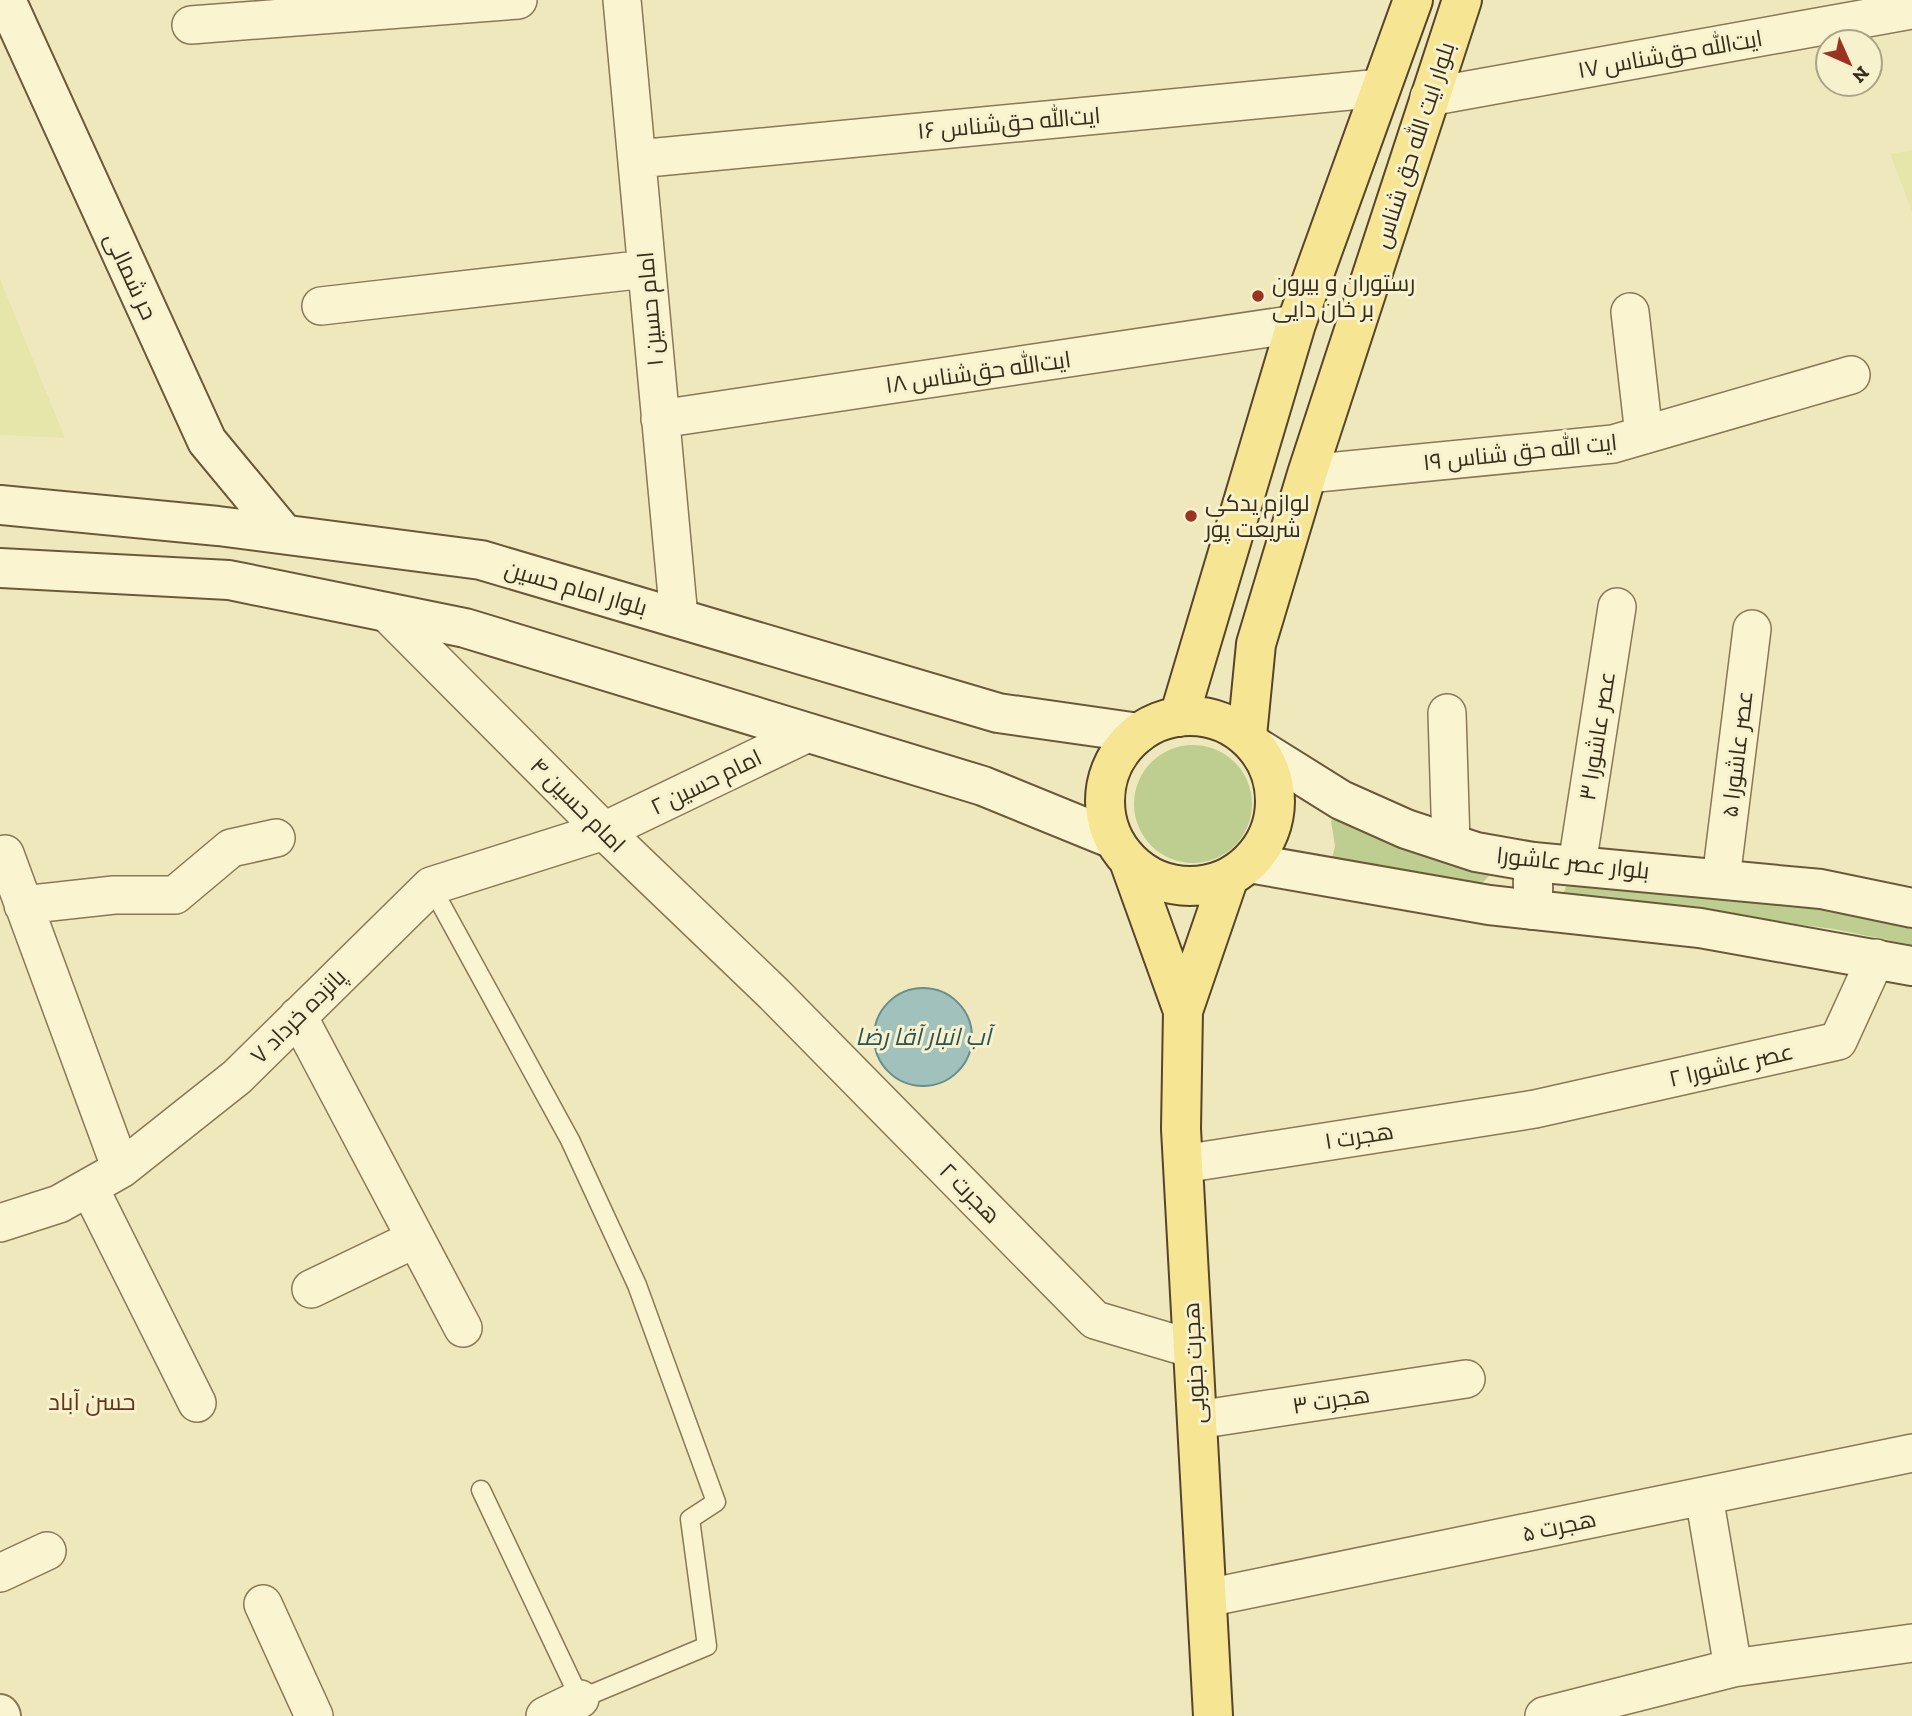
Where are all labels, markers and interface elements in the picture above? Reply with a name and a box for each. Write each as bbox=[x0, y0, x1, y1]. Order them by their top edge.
street label: ایت‌الله حق‌شناس ۱۷ bbox=[1575, 23, 1765, 84]
north arrow bbox=[1814, 28, 1884, 98]
street label: بلوار ایت الله حق شناس bbox=[1367, 38, 1461, 252]
text: N bbox=[1847, 61, 1874, 88]
street label: ایت‌الله حق‌شناس ۱۶ bbox=[916, 100, 1102, 145]
street label: حر شمالی bbox=[99, 228, 163, 324]
street label: امام حسین ۱ bbox=[631, 250, 671, 368]
place label: رستوران و بیرون بر خان دایی bbox=[1272, 269, 1415, 323]
marker: رستوران و بیرون بر خان دایی bbox=[1250, 288, 1266, 304]
street label: ایت‌الله حق‌شناس ۱۸ bbox=[883, 344, 1073, 399]
street label: ایت الله حق شناس ۱۹ bbox=[1421, 427, 1619, 476]
place label: لوازم یدکی شریعت پور bbox=[1203, 489, 1310, 544]
marker: لوازم یدکی شریعت پور bbox=[1183, 508, 1199, 524]
street label: بلوار امام حسین bbox=[501, 554, 650, 624]
street label: عصر عاشورا ۳ bbox=[1573, 669, 1621, 803]
street label: عصر عاشورا ۵ bbox=[1715, 689, 1759, 819]
street label: امام حسین ۲ bbox=[646, 743, 767, 823]
street label: امام حسین ۴ bbox=[523, 752, 631, 860]
street label: بلوار عصر عاشورا bbox=[1495, 841, 1651, 885]
street label: پانزده خرداد ۷ bbox=[244, 962, 352, 1070]
water label: آب انبار آقا رضا bbox=[855, 1022, 996, 1051]
street label: عصر عاشورا ۲ bbox=[1666, 1037, 1796, 1093]
street label: هجرت ۱ bbox=[1322, 1117, 1396, 1155]
street label: هجرت ۲ bbox=[934, 1157, 1006, 1229]
street label: هجرت جنوبی bbox=[1177, 1301, 1211, 1425]
street label: هجرت ۳ bbox=[1290, 1380, 1372, 1420]
district label: حسن آباد bbox=[48, 1387, 136, 1416]
street label: هجرت ۵ bbox=[1519, 1505, 1599, 1547]

